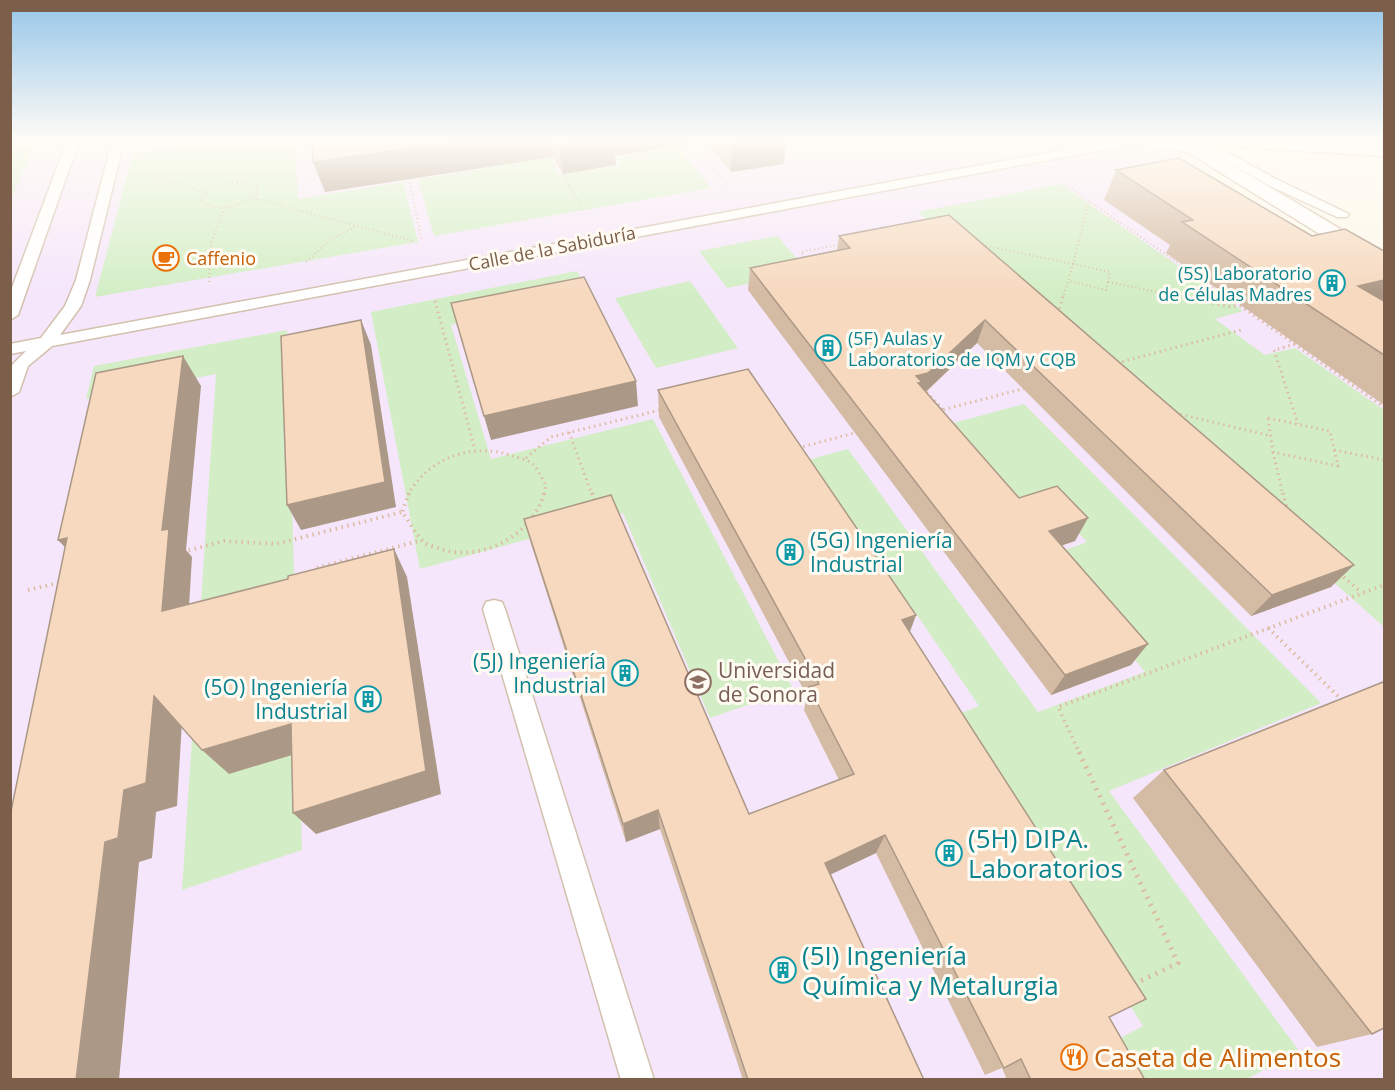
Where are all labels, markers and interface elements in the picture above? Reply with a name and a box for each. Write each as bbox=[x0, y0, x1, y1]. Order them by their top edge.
street label: Calle de la Sabiduría bbox=[466, 220, 638, 276]
cafe icon: Caffenio bbox=[151, 243, 181, 273]
place label: Caffenio bbox=[186, 246, 256, 270]
place label: (5S) Laboratorio de Células Madres bbox=[1158, 261, 1312, 306]
building icon: (5S) Laboratorio de Células Madres bbox=[1317, 268, 1347, 298]
place label: (5F) Aulas y Laboratorios de IQM y CQB bbox=[848, 326, 1076, 371]
building icon: (5F) Aulas y Laboratorios de IQM y CQB bbox=[813, 333, 843, 363]
place label: (5G) Ingeniería Industrial bbox=[810, 526, 953, 578]
building icon: (5G) Ingeniería Industrial bbox=[775, 537, 805, 567]
place label: (5J) Ingeniería Industrial bbox=[473, 647, 606, 699]
place label: Universidad de Sonora bbox=[718, 656, 835, 708]
building icon: (5J) Ingeniería Industrial bbox=[610, 658, 640, 688]
school or university icon: Universidad de Sonora bbox=[683, 667, 713, 697]
place label: (5O) Ingeniería Industrial bbox=[204, 673, 348, 725]
building icon: (5O) Ingeniería Industrial bbox=[353, 684, 383, 714]
place label: (5H) DIPA. Laboratorios bbox=[968, 820, 1123, 886]
building icon: (5H) DIPA. Laboratorios bbox=[934, 838, 964, 868]
place label: (5I) Ingeniería Química y Metalurgia bbox=[802, 937, 1059, 1003]
building icon: (5I) Ingeniería Química y Metalurgia bbox=[768, 955, 798, 985]
place label: Caseta de Alimentos bbox=[1094, 1039, 1341, 1075]
restaurant icon: Caseta de Alimentos bbox=[1059, 1042, 1089, 1072]

